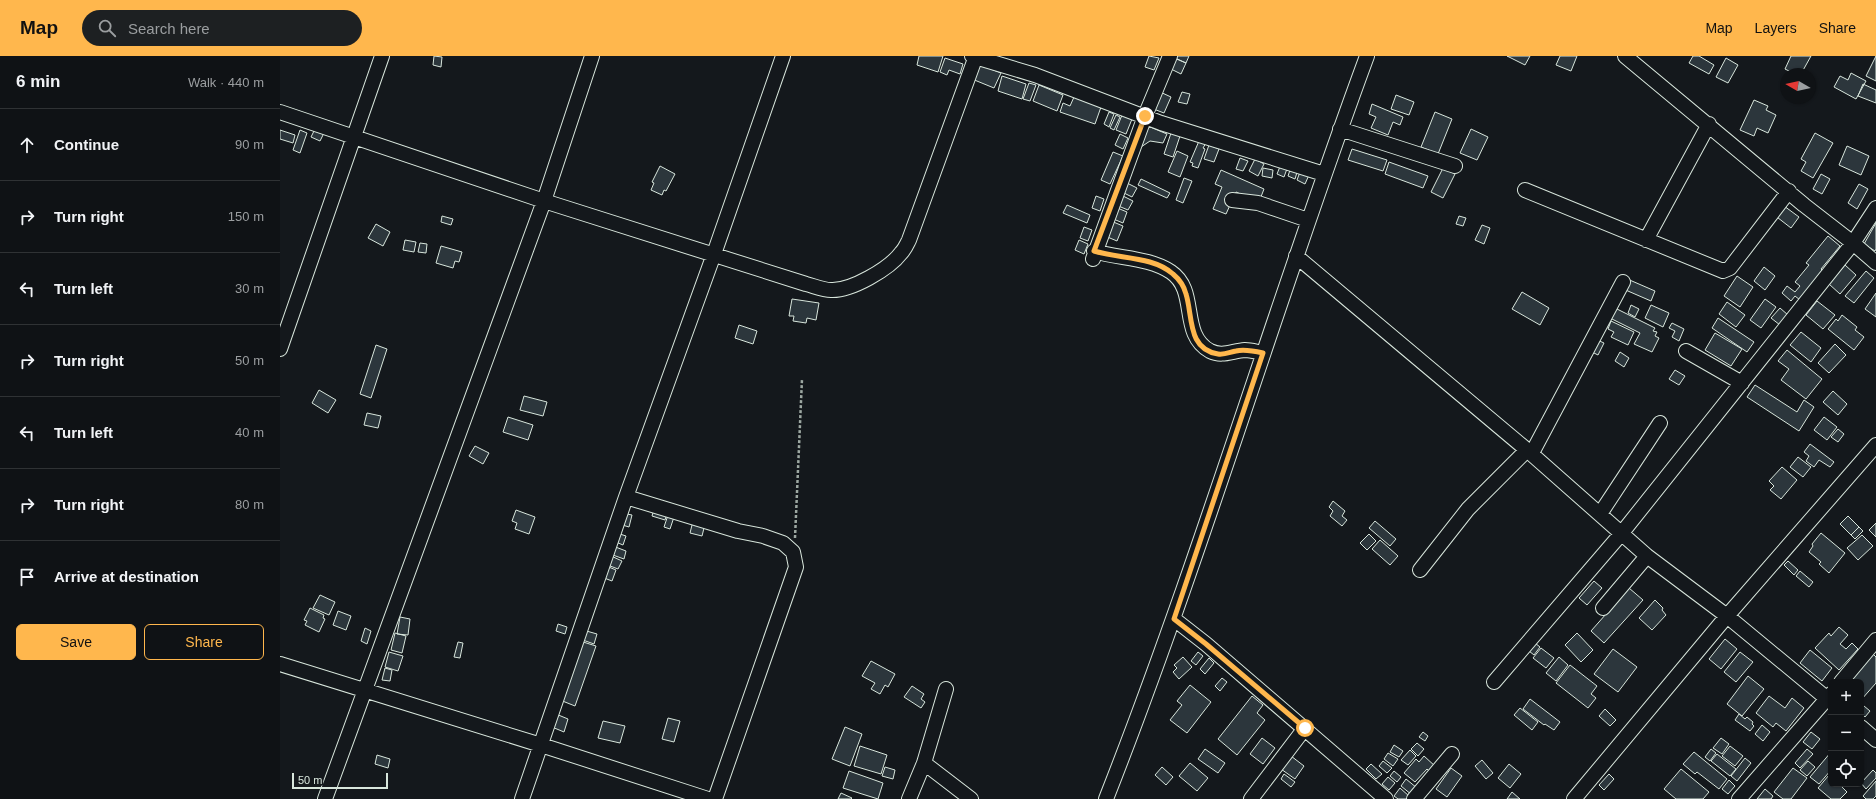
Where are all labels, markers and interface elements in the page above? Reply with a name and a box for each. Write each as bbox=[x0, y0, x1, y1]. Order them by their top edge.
search box bbox=[82, 10, 362, 46]
text: Map bbox=[20, 17, 58, 38]
icon: search bbox=[96, 17, 118, 39]
text: Search here bbox=[128, 20, 210, 37]
text: Map bbox=[1705, 20, 1733, 36]
text: Layers bbox=[1755, 20, 1797, 36]
text: Share bbox=[1819, 20, 1856, 36]
north arrow bbox=[1780, 68, 1816, 104]
text: 6 min bbox=[16, 72, 60, 91]
text: Walk · 440 m bbox=[188, 75, 264, 90]
route end bbox=[1136, 107, 1154, 125]
icon: ahead bbox=[16, 134, 38, 156]
text: Continue bbox=[54, 136, 119, 153]
text: 90 m bbox=[235, 137, 264, 152]
icon: right bbox=[16, 206, 38, 228]
text: Turn right bbox=[54, 208, 124, 225]
text: 150 m bbox=[228, 209, 264, 224]
icon: left bbox=[16, 278, 38, 300]
text: Turn left bbox=[54, 280, 113, 297]
text: 30 m bbox=[235, 281, 264, 296]
icon: right bbox=[16, 350, 38, 372]
text: Turn right bbox=[54, 352, 124, 369]
text: 50 m bbox=[235, 353, 264, 368]
icon: left bbox=[16, 422, 38, 444]
text: Turn left bbox=[54, 424, 113, 441]
text: 40 m bbox=[235, 425, 264, 440]
icon: right bbox=[16, 494, 38, 516]
text: Turn right bbox=[54, 496, 124, 513]
text: 80 m bbox=[235, 497, 264, 512]
icon: arrive bbox=[16, 566, 38, 588]
text: Arrive at destination bbox=[54, 568, 199, 585]
button: Save bbox=[16, 624, 136, 660]
button: Share bbox=[144, 624, 264, 660]
map controls bbox=[1828, 679, 1864, 787]
button: + bbox=[1828, 679, 1864, 715]
button: − bbox=[1828, 715, 1864, 751]
route start bbox=[1296, 719, 1314, 737]
button: locate bbox=[1828, 751, 1864, 787]
scale bar bbox=[292, 771, 388, 790]
text: 50 m bbox=[298, 774, 322, 786]

